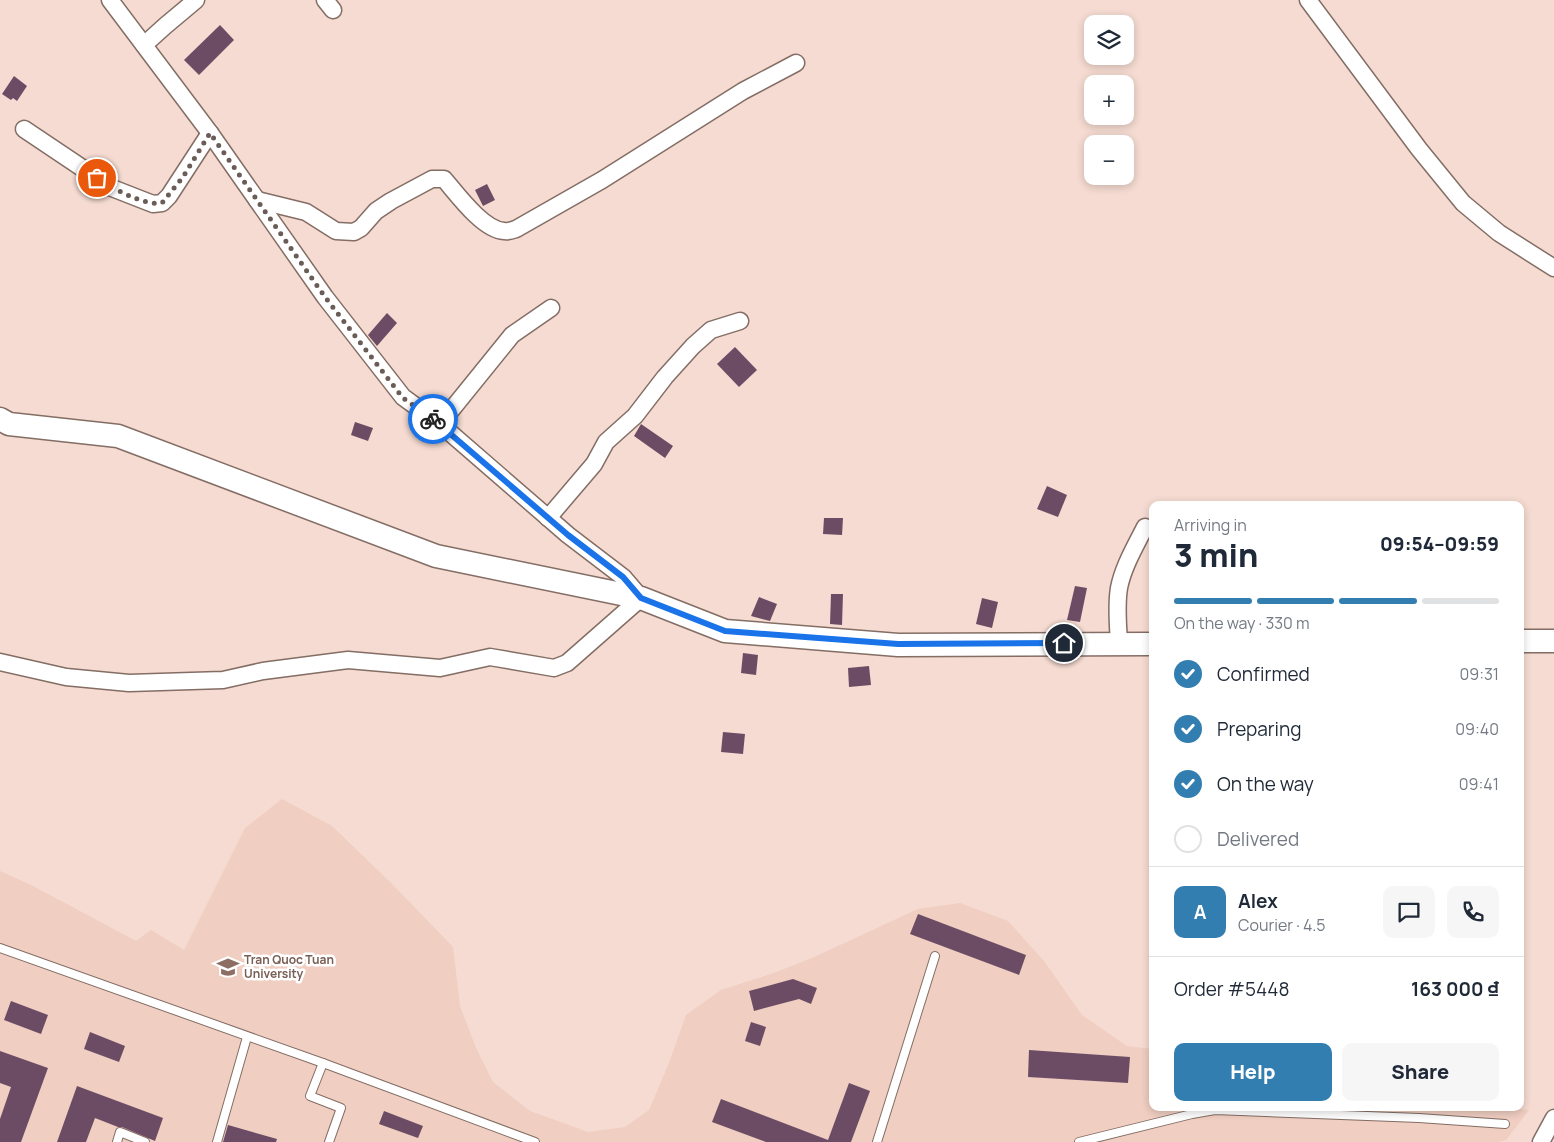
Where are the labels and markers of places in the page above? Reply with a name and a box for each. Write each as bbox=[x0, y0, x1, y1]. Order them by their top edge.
pin bbox=[76, 157, 118, 199]
pin bbox=[1043, 622, 1085, 664]
place label: Tran Quoc Tuan University bbox=[244, 951, 334, 982]
school or university icon: Tran Quoc Tuan University bbox=[215, 954, 241, 980]

